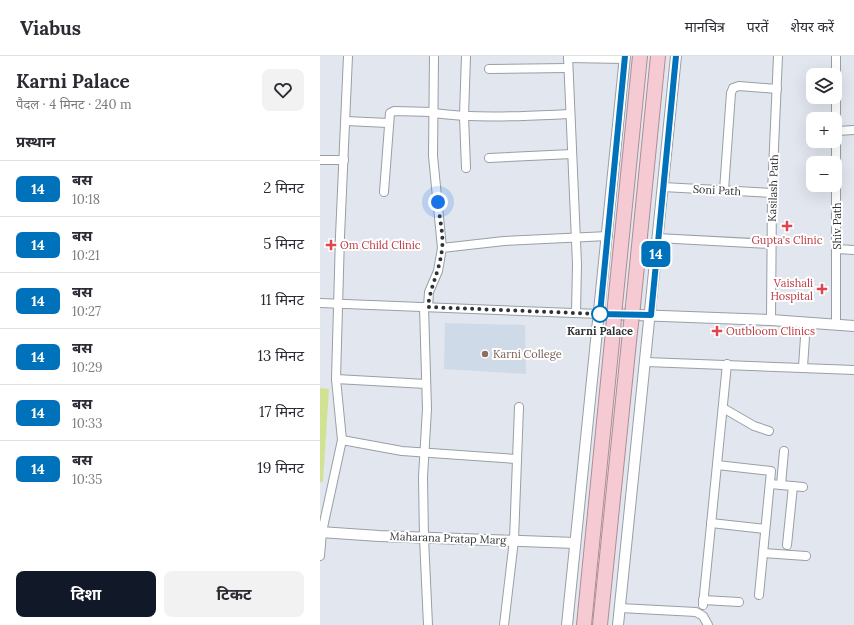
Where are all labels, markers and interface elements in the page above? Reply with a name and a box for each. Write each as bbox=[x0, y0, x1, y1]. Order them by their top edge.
text: Viabus bbox=[20, 16, 81, 40]
text: मानचित्र bbox=[685, 18, 725, 36]
text: परतें bbox=[747, 18, 768, 36]
text: शेयर करें bbox=[790, 18, 834, 36]
map controls bbox=[806, 68, 842, 192]
button: layers bbox=[806, 68, 842, 104]
text: Karni Palace bbox=[16, 69, 130, 93]
button: heart bbox=[262, 69, 304, 111]
text: पैदल · 4 मिनट · 240 m bbox=[16, 96, 132, 113]
button: + bbox=[806, 112, 842, 148]
text: प्रस्थान bbox=[16, 132, 55, 151]
street label: Kasilash Path bbox=[765, 154, 781, 222]
button: − bbox=[806, 156, 842, 192]
text: बस bbox=[72, 170, 92, 189]
text: 2 मिनट bbox=[263, 178, 304, 197]
text: 14 bbox=[31, 180, 45, 198]
street label: Soni Path bbox=[692, 182, 742, 198]
text: 10:18 bbox=[72, 191, 100, 208]
your location bbox=[428, 192, 448, 212]
street label: Shiv Path bbox=[830, 202, 844, 250]
marker: Gupta's Clinic bbox=[781, 220, 793, 232]
text: बस bbox=[72, 226, 92, 245]
place label: Gupta's Clinic bbox=[752, 233, 823, 247]
text: 5 मिनट bbox=[263, 234, 304, 253]
text: 14 bbox=[31, 236, 45, 254]
place label: Om Child Clinic bbox=[340, 238, 421, 252]
marker: Om Child Clinic bbox=[325, 239, 337, 251]
line badge: 14 bbox=[638, 241, 674, 267]
text: 14 bbox=[649, 245, 663, 263]
text: 10:21 bbox=[72, 247, 100, 264]
place label: Vaishali Hospital bbox=[770, 276, 813, 303]
text: बस bbox=[72, 282, 92, 301]
marker: Vaishali Hospital bbox=[816, 283, 828, 295]
text: 11 मिनट bbox=[260, 290, 304, 309]
text: 14 bbox=[31, 292, 45, 310]
text: 10:27 bbox=[72, 303, 101, 320]
marker: Karni Palace bbox=[591, 305, 609, 323]
place label: Karni Palace bbox=[567, 324, 633, 338]
place label: Outbloom Clinics bbox=[726, 324, 815, 338]
marker: Outbloom Clinics bbox=[711, 325, 723, 337]
text: बस bbox=[72, 338, 92, 357]
text: 13 मिनट bbox=[257, 346, 304, 365]
place label: Karni College bbox=[493, 347, 562, 361]
text: 14 bbox=[31, 348, 45, 366]
marker: Karni College bbox=[480, 349, 490, 359]
text: 10:29 bbox=[72, 359, 103, 376]
text: बस bbox=[72, 394, 92, 413]
text: 17 मिनट bbox=[259, 402, 304, 421]
text: 14 bbox=[31, 404, 45, 422]
text: 10:33 bbox=[72, 415, 103, 432]
text: बस bbox=[72, 450, 92, 469]
text: 19 मिनट bbox=[257, 458, 304, 477]
text: 14 bbox=[31, 460, 45, 478]
text: 10:35 bbox=[72, 471, 102, 488]
street label: Maharana Pratap Marg bbox=[390, 529, 507, 547]
button: दिशा bbox=[16, 571, 156, 617]
button: टिकट bbox=[164, 571, 304, 617]

